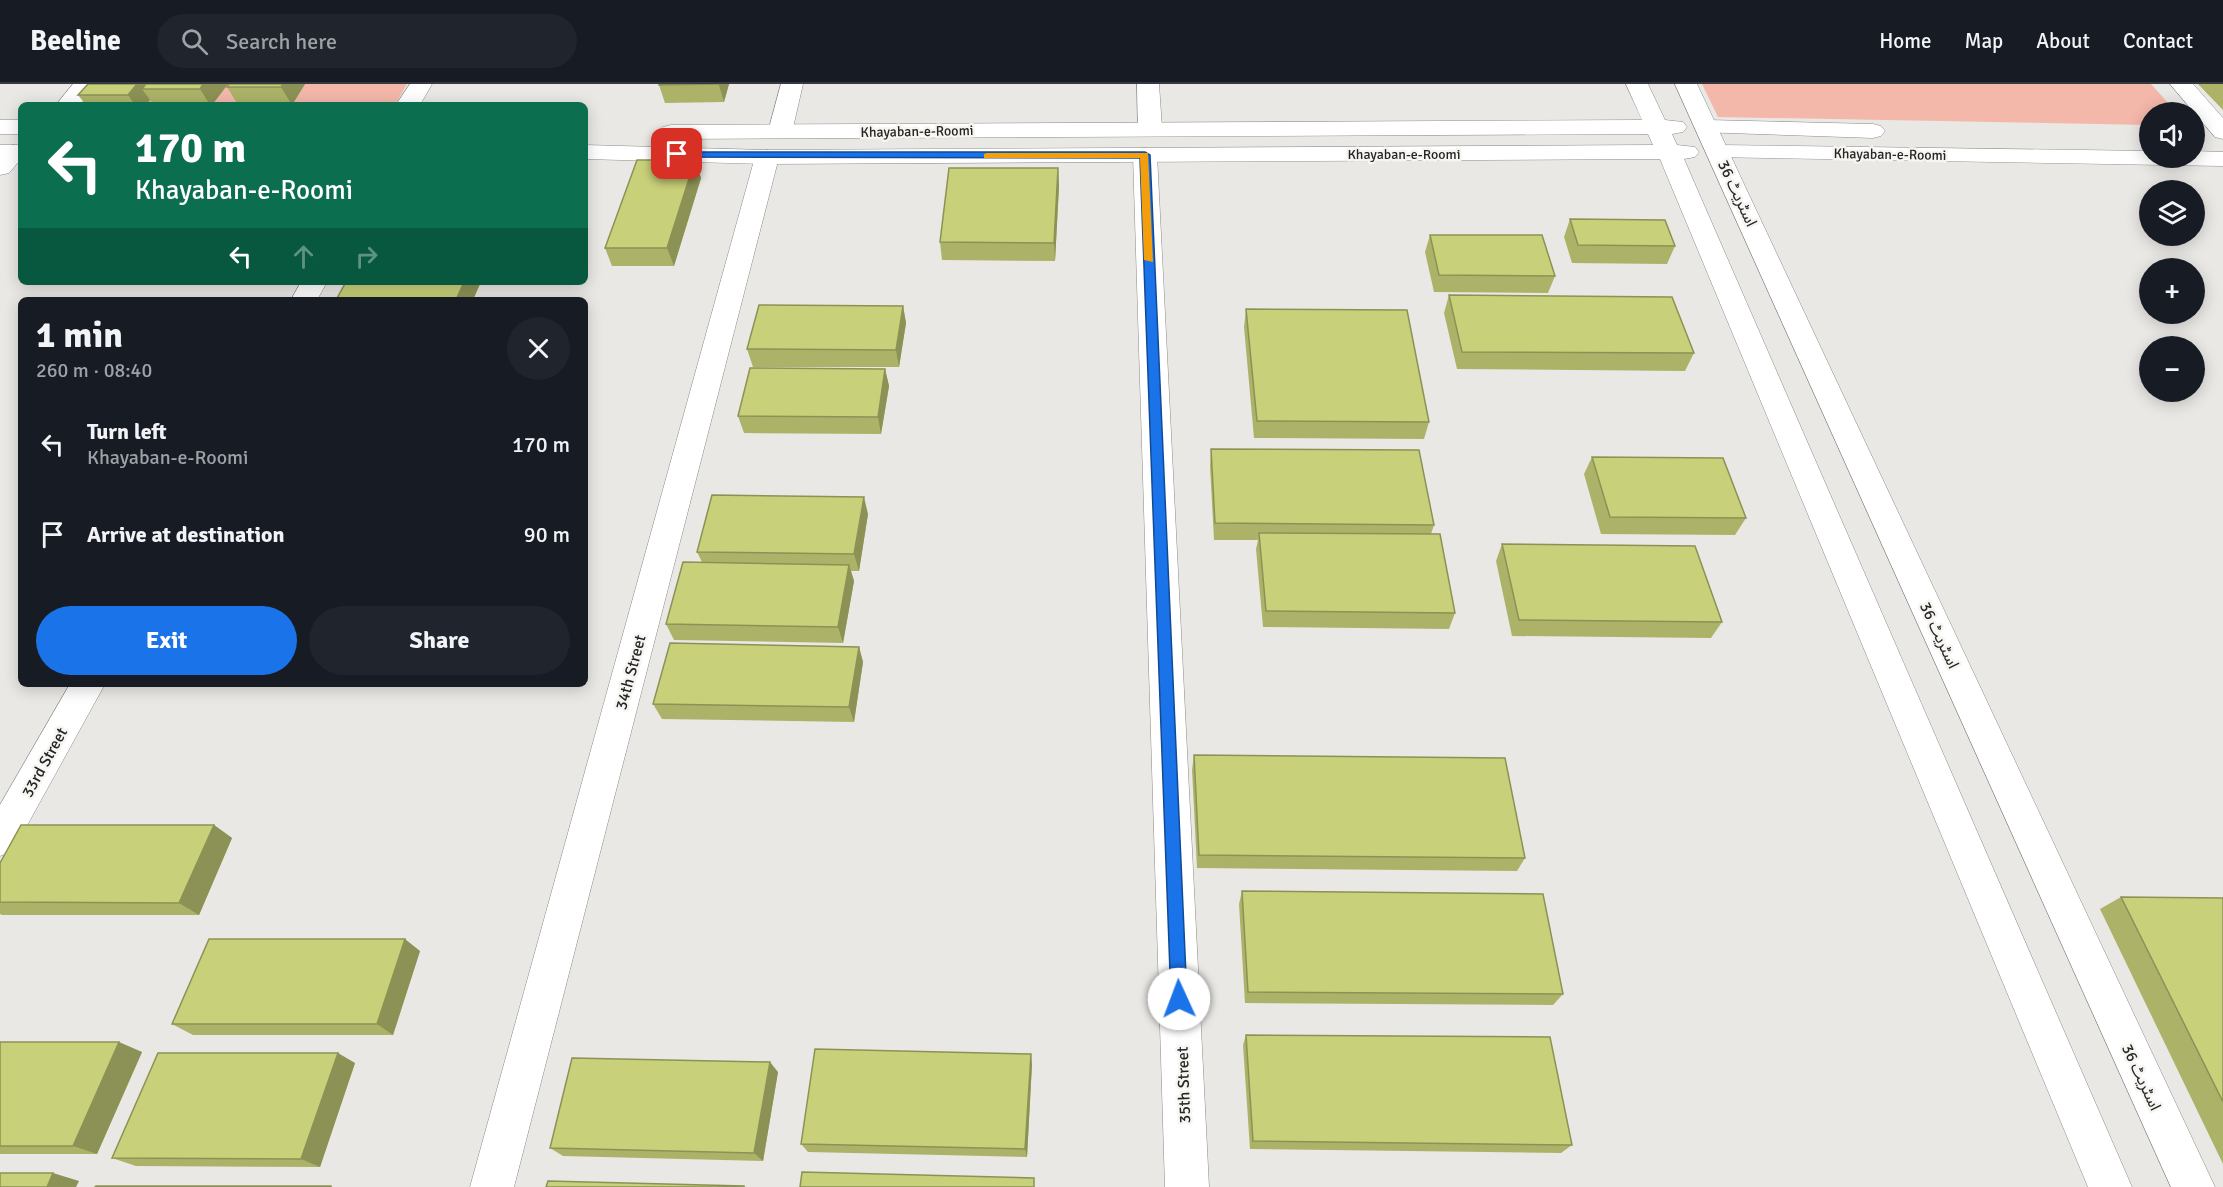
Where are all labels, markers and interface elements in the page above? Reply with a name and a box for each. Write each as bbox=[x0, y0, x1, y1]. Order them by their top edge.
search box bbox=[157, 14, 577, 68]
text: Beeline bbox=[30, 24, 121, 58]
icon: search bbox=[178, 25, 211, 58]
text: Search here bbox=[226, 28, 337, 55]
text: Home bbox=[1879, 28, 1932, 54]
text: Map bbox=[1965, 28, 2003, 54]
text: About bbox=[2036, 28, 2090, 54]
text: Contact bbox=[2123, 28, 2193, 54]
map controls bbox=[2139, 102, 2205, 402]
button: sound bbox=[2139, 102, 2205, 168]
street label: Khayaban-e-Roomi bbox=[860, 122, 974, 141]
text: 170 m bbox=[135, 123, 246, 174]
icon: left bbox=[36, 126, 114, 204]
pin bbox=[651, 128, 702, 179]
icon: arrive bbox=[660, 137, 693, 170]
street label: Khayaban-e-Roomi bbox=[1833, 145, 1947, 164]
street label: Khayaban-e-Roomi bbox=[1347, 146, 1461, 163]
street label: اسٹریٹ 36 bbox=[1713, 157, 1761, 230]
text: Khayaban-e-Roomi bbox=[135, 174, 353, 207]
button: layers bbox=[2139, 180, 2205, 246]
icon: left bbox=[224, 240, 257, 273]
icon: ahead bbox=[287, 240, 320, 273]
icon: right bbox=[350, 240, 383, 273]
button: + bbox=[2139, 258, 2205, 324]
text: 1 min bbox=[36, 313, 123, 358]
button: close bbox=[507, 317, 570, 380]
button: − bbox=[2139, 336, 2205, 402]
text: 260 m · 08:40 bbox=[36, 358, 152, 383]
text: Turn left bbox=[87, 418, 167, 445]
icon: left bbox=[36, 428, 69, 461]
text: 170 m bbox=[512, 431, 570, 458]
text: Khayaban-e-Roomi bbox=[87, 445, 248, 470]
icon: arrive bbox=[36, 518, 69, 551]
text: Arrive at destination bbox=[87, 521, 284, 548]
text: 90 m bbox=[524, 521, 570, 548]
street label: اسٹریٹ 36 bbox=[1915, 599, 1963, 672]
button: Exit bbox=[36, 606, 297, 675]
button: Share bbox=[309, 606, 570, 675]
street label: 34th Street bbox=[611, 632, 651, 712]
street label: 33rd Street bbox=[18, 724, 72, 801]
position arrow bbox=[1147, 967, 1211, 1031]
street label: اسٹریٹ 36 bbox=[2117, 1041, 2165, 1114]
street label: 35th Street bbox=[1173, 1046, 1195, 1124]

